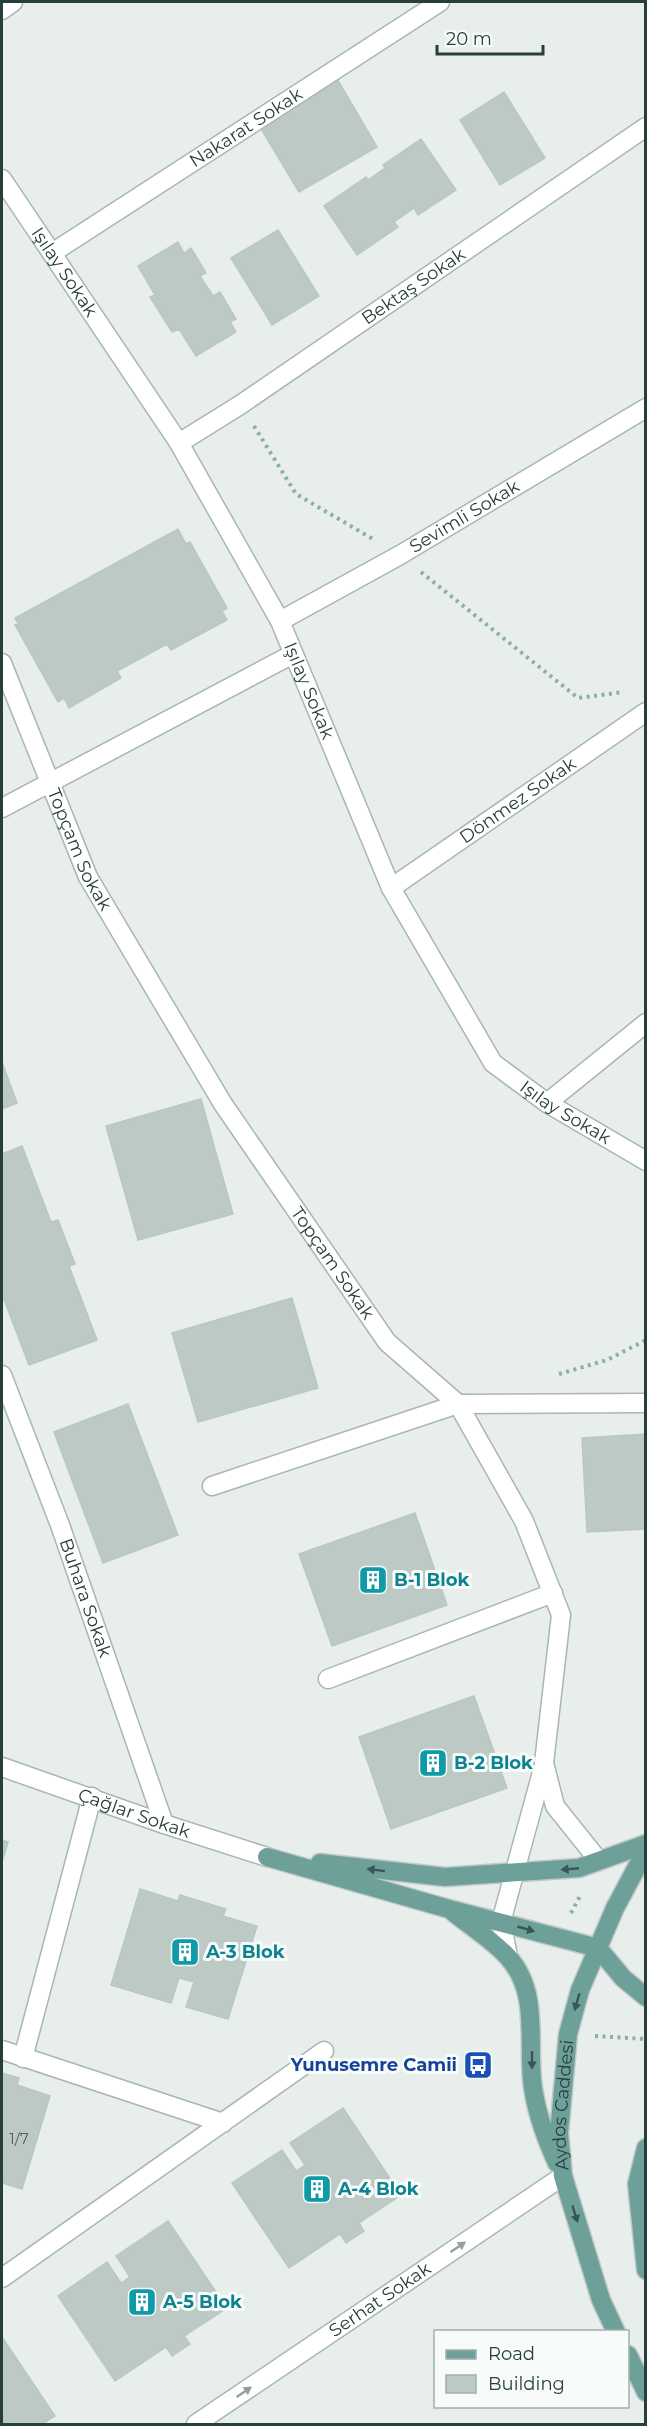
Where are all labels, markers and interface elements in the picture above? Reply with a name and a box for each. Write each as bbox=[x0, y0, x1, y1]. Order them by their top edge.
scale bar bbox=[437, 18, 544, 56]
text: 20 m bbox=[446, 28, 492, 50]
street label: Nakarat Sokak bbox=[185, 83, 307, 172]
street label: Işılay Sokak bbox=[27, 223, 102, 321]
street label: Bektaş Sokak bbox=[357, 243, 470, 329]
street label: Sevimli Sokak bbox=[405, 475, 524, 558]
street label: Işılay Sokak bbox=[279, 639, 339, 743]
street label: Dönmez Sokak bbox=[455, 753, 580, 848]
street label: Topçam Sokak bbox=[43, 785, 117, 915]
street label: Işılay Sokak bbox=[516, 1076, 615, 1149]
street label: Topçam Sokak bbox=[286, 1203, 379, 1324]
street label: Buhara Sokak bbox=[54, 1535, 116, 1661]
building icon: B-1 Blok bbox=[357, 1564, 389, 1596]
place label: B-1 Blok bbox=[394, 1569, 469, 1591]
building icon: B-2 Blok bbox=[417, 1747, 449, 1779]
place label: B-2 Blok bbox=[454, 1752, 533, 1774]
street label: Çağlar Sokak bbox=[75, 1784, 193, 1843]
one-way arrow bbox=[561, 1864, 580, 1874]
one-way arrow bbox=[366, 1865, 385, 1874]
one-way arrow bbox=[517, 1925, 535, 1934]
building icon: A-3 Blok bbox=[169, 1936, 201, 1968]
place label: A-3 Blok bbox=[205, 1941, 285, 1963]
one-way arrow bbox=[572, 1993, 581, 2011]
street label: Aydos Caddesi bbox=[548, 2039, 578, 2172]
bus stop icon: Yunusemre Camii bbox=[462, 2049, 494, 2081]
one-way arrow bbox=[527, 2050, 537, 2069]
place label: Yunusemre Camii bbox=[290, 2054, 457, 2076]
house number: 1/7 bbox=[9, 2129, 29, 2148]
building icon: A-4 Blok bbox=[301, 2173, 333, 2205]
place label: A-4 Blok bbox=[337, 2178, 419, 2200]
one-way arrow bbox=[571, 2205, 580, 2223]
one-way arrow bbox=[450, 2242, 466, 2253]
street label: Serhat Sokak bbox=[325, 2257, 435, 2342]
building icon: A-5 Blok bbox=[126, 2286, 158, 2318]
place label: A-5 Blok bbox=[162, 2291, 242, 2313]
legend bbox=[434, 2330, 629, 2408]
text: Road bbox=[488, 2343, 535, 2365]
text: Building bbox=[488, 2373, 565, 2395]
one-way arrow bbox=[236, 2386, 252, 2398]

